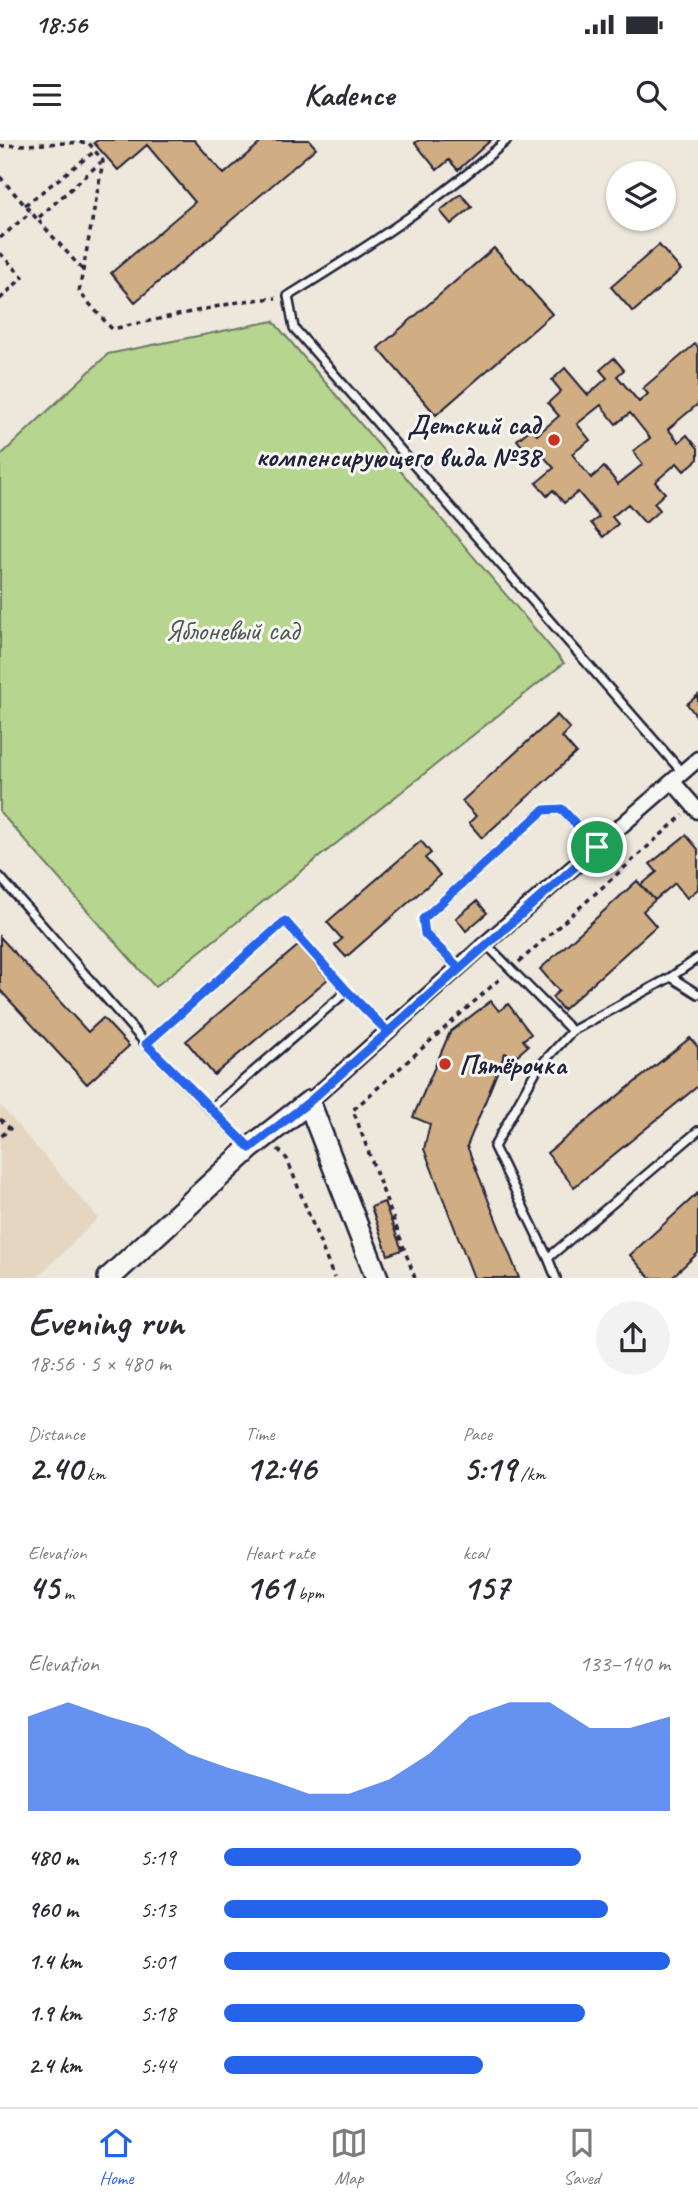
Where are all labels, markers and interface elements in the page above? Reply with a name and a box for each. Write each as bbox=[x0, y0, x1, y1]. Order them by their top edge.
text: 18:56 bbox=[35, 8, 87, 41]
text: Kadence bbox=[304, 74, 394, 115]
icon: menu bbox=[28, 76, 66, 114]
icon: search bbox=[632, 76, 670, 114]
map controls bbox=[606, 161, 676, 231]
button: layers bbox=[606, 161, 676, 231]
place label: Детский сад компенсирующего вида №38 bbox=[256, 407, 543, 474]
marker: Детский сад компенсирующего вида №38 bbox=[546, 432, 562, 448]
park label: Яблоневый сад bbox=[165, 613, 302, 648]
pin bbox=[567, 817, 627, 877]
icon: arrive bbox=[578, 828, 616, 866]
place label: Пятёрочка bbox=[459, 1047, 568, 1082]
marker: Пятёрочка bbox=[437, 1056, 453, 1072]
text: Evening run bbox=[28, 1299, 184, 1346]
button: share bbox=[596, 1301, 670, 1375]
text: 18:56 · 5 × 480 m bbox=[28, 1349, 171, 1378]
text: Distance bbox=[28, 1422, 85, 1446]
text: Time bbox=[245, 1422, 274, 1446]
text: Pace bbox=[463, 1422, 492, 1446]
text: 2.40 bbox=[28, 1446, 82, 1491]
text: 12:46 bbox=[245, 1446, 316, 1491]
text: 5:19 bbox=[463, 1446, 516, 1491]
text: km bbox=[82, 1462, 105, 1486]
text: /km bbox=[516, 1462, 545, 1486]
text: Elevation bbox=[28, 1541, 86, 1565]
text: Heart rate bbox=[245, 1541, 315, 1565]
text: kcal bbox=[463, 1541, 488, 1565]
text: 45 bbox=[28, 1565, 59, 1610]
text: 161 bbox=[245, 1565, 293, 1610]
text: 157 bbox=[463, 1565, 509, 1610]
text: m bbox=[59, 1581, 74, 1605]
text: bpm bbox=[293, 1581, 324, 1605]
text: Elevation bbox=[28, 1649, 99, 1678]
text: 133–140 m bbox=[579, 1649, 670, 1678]
text: 480 m bbox=[28, 1843, 78, 1872]
text: 5:19 bbox=[140, 1843, 176, 1872]
text: 960 m bbox=[28, 1895, 78, 1924]
text: 5:13 bbox=[140, 1895, 176, 1924]
text: 1.4 km bbox=[28, 1947, 82, 1976]
text: 5:01 bbox=[140, 1947, 176, 1976]
text: 1.9 km bbox=[28, 1999, 81, 2028]
text: 5:18 bbox=[140, 1999, 176, 2028]
text: 2.4 km bbox=[28, 2051, 82, 2080]
text: 5:44 bbox=[140, 2051, 176, 2080]
tab: Home bbox=[97, 2124, 135, 2190]
tab: Map bbox=[330, 2124, 368, 2190]
tab: Saved bbox=[563, 2124, 601, 2190]

